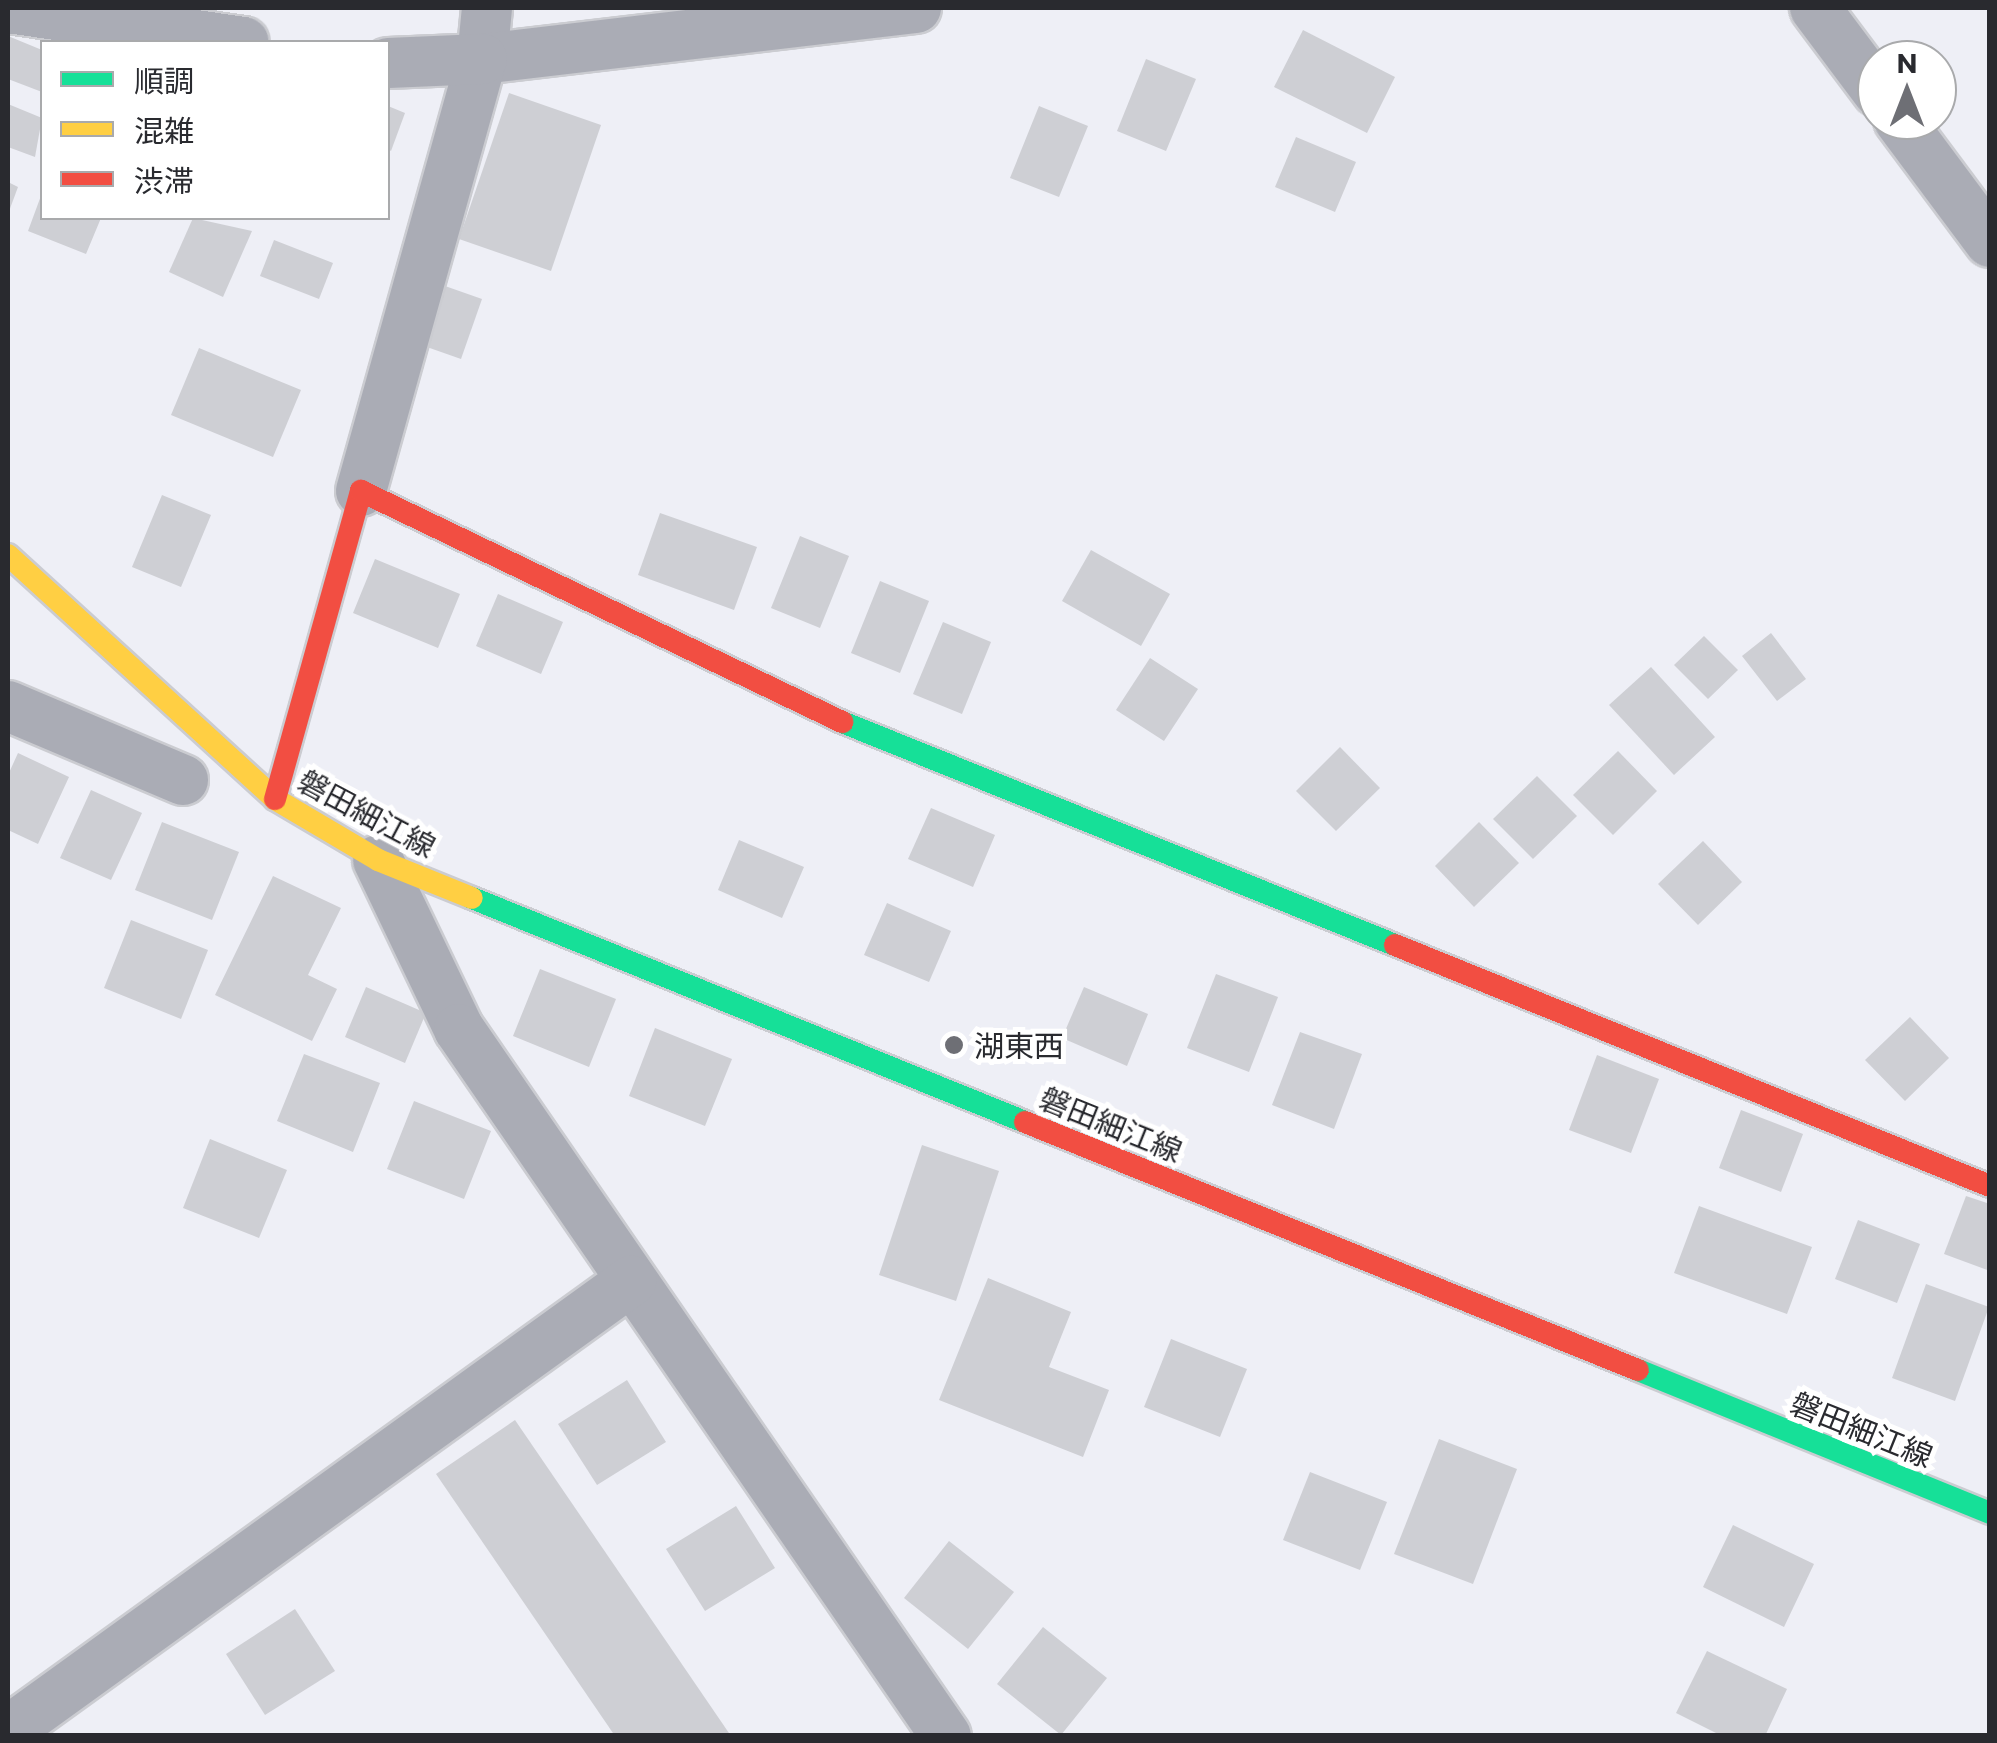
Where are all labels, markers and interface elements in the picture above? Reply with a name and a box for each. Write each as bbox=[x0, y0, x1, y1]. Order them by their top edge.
legend bbox=[40, 40, 390, 220]
north arrow bbox=[1857, 40, 1957, 140]
text: N bbox=[1897, 45, 1918, 79]
text: 順調 bbox=[134, 61, 194, 98]
text: 混雑 bbox=[134, 111, 194, 148]
text: 渋滞 bbox=[134, 161, 194, 198]
street label: 磐田細江線 bbox=[292, 762, 442, 864]
place label: 湖東西 bbox=[974, 1027, 1064, 1063]
marker: 湖東西 bbox=[943, 1034, 965, 1056]
street label: 磐田細江線 bbox=[1035, 1079, 1187, 1169]
street label: 磐田細江線 bbox=[1786, 1384, 1938, 1474]

